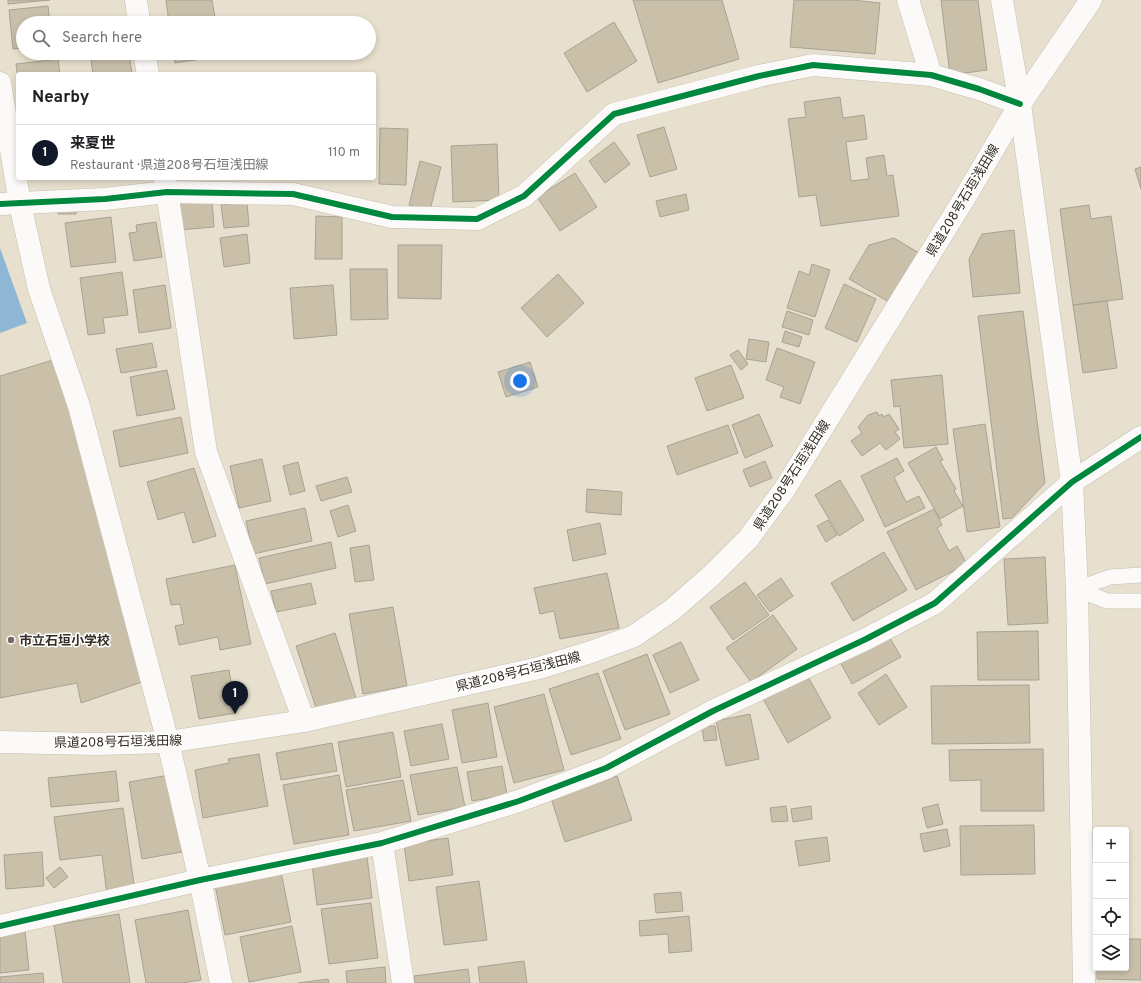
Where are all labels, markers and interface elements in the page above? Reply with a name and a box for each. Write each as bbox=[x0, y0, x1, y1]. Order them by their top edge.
search box bbox=[16, 16, 376, 60]
icon: search bbox=[30, 27, 52, 49]
text: Search here bbox=[62, 29, 142, 48]
text: Nearby bbox=[32, 87, 89, 109]
text: 来夏世 bbox=[70, 135, 115, 154]
street label: 県道208号石垣浅田線 bbox=[923, 141, 1004, 260]
text: 1 bbox=[42, 145, 48, 161]
text: 110 m bbox=[328, 145, 360, 161]
text: Restaurant · 県道208号石垣浅田線 bbox=[70, 158, 268, 174]
your location bbox=[510, 371, 530, 391]
street label: 県道208号石垣浅田線 bbox=[750, 417, 834, 534]
place label: 市立石垣小学校 bbox=[19, 633, 110, 650]
marker: 市立石垣小学校 bbox=[6, 635, 16, 645]
street label: 県道208号石垣浅田線 bbox=[454, 649, 583, 696]
pin: 1 bbox=[222, 681, 248, 714]
street label: 県道208号石垣浅田線 bbox=[54, 733, 182, 752]
map controls bbox=[1093, 827, 1129, 971]
button: + bbox=[1093, 827, 1129, 863]
button: − bbox=[1093, 863, 1129, 899]
button: locate bbox=[1093, 899, 1129, 935]
button: layers bbox=[1093, 935, 1129, 971]

